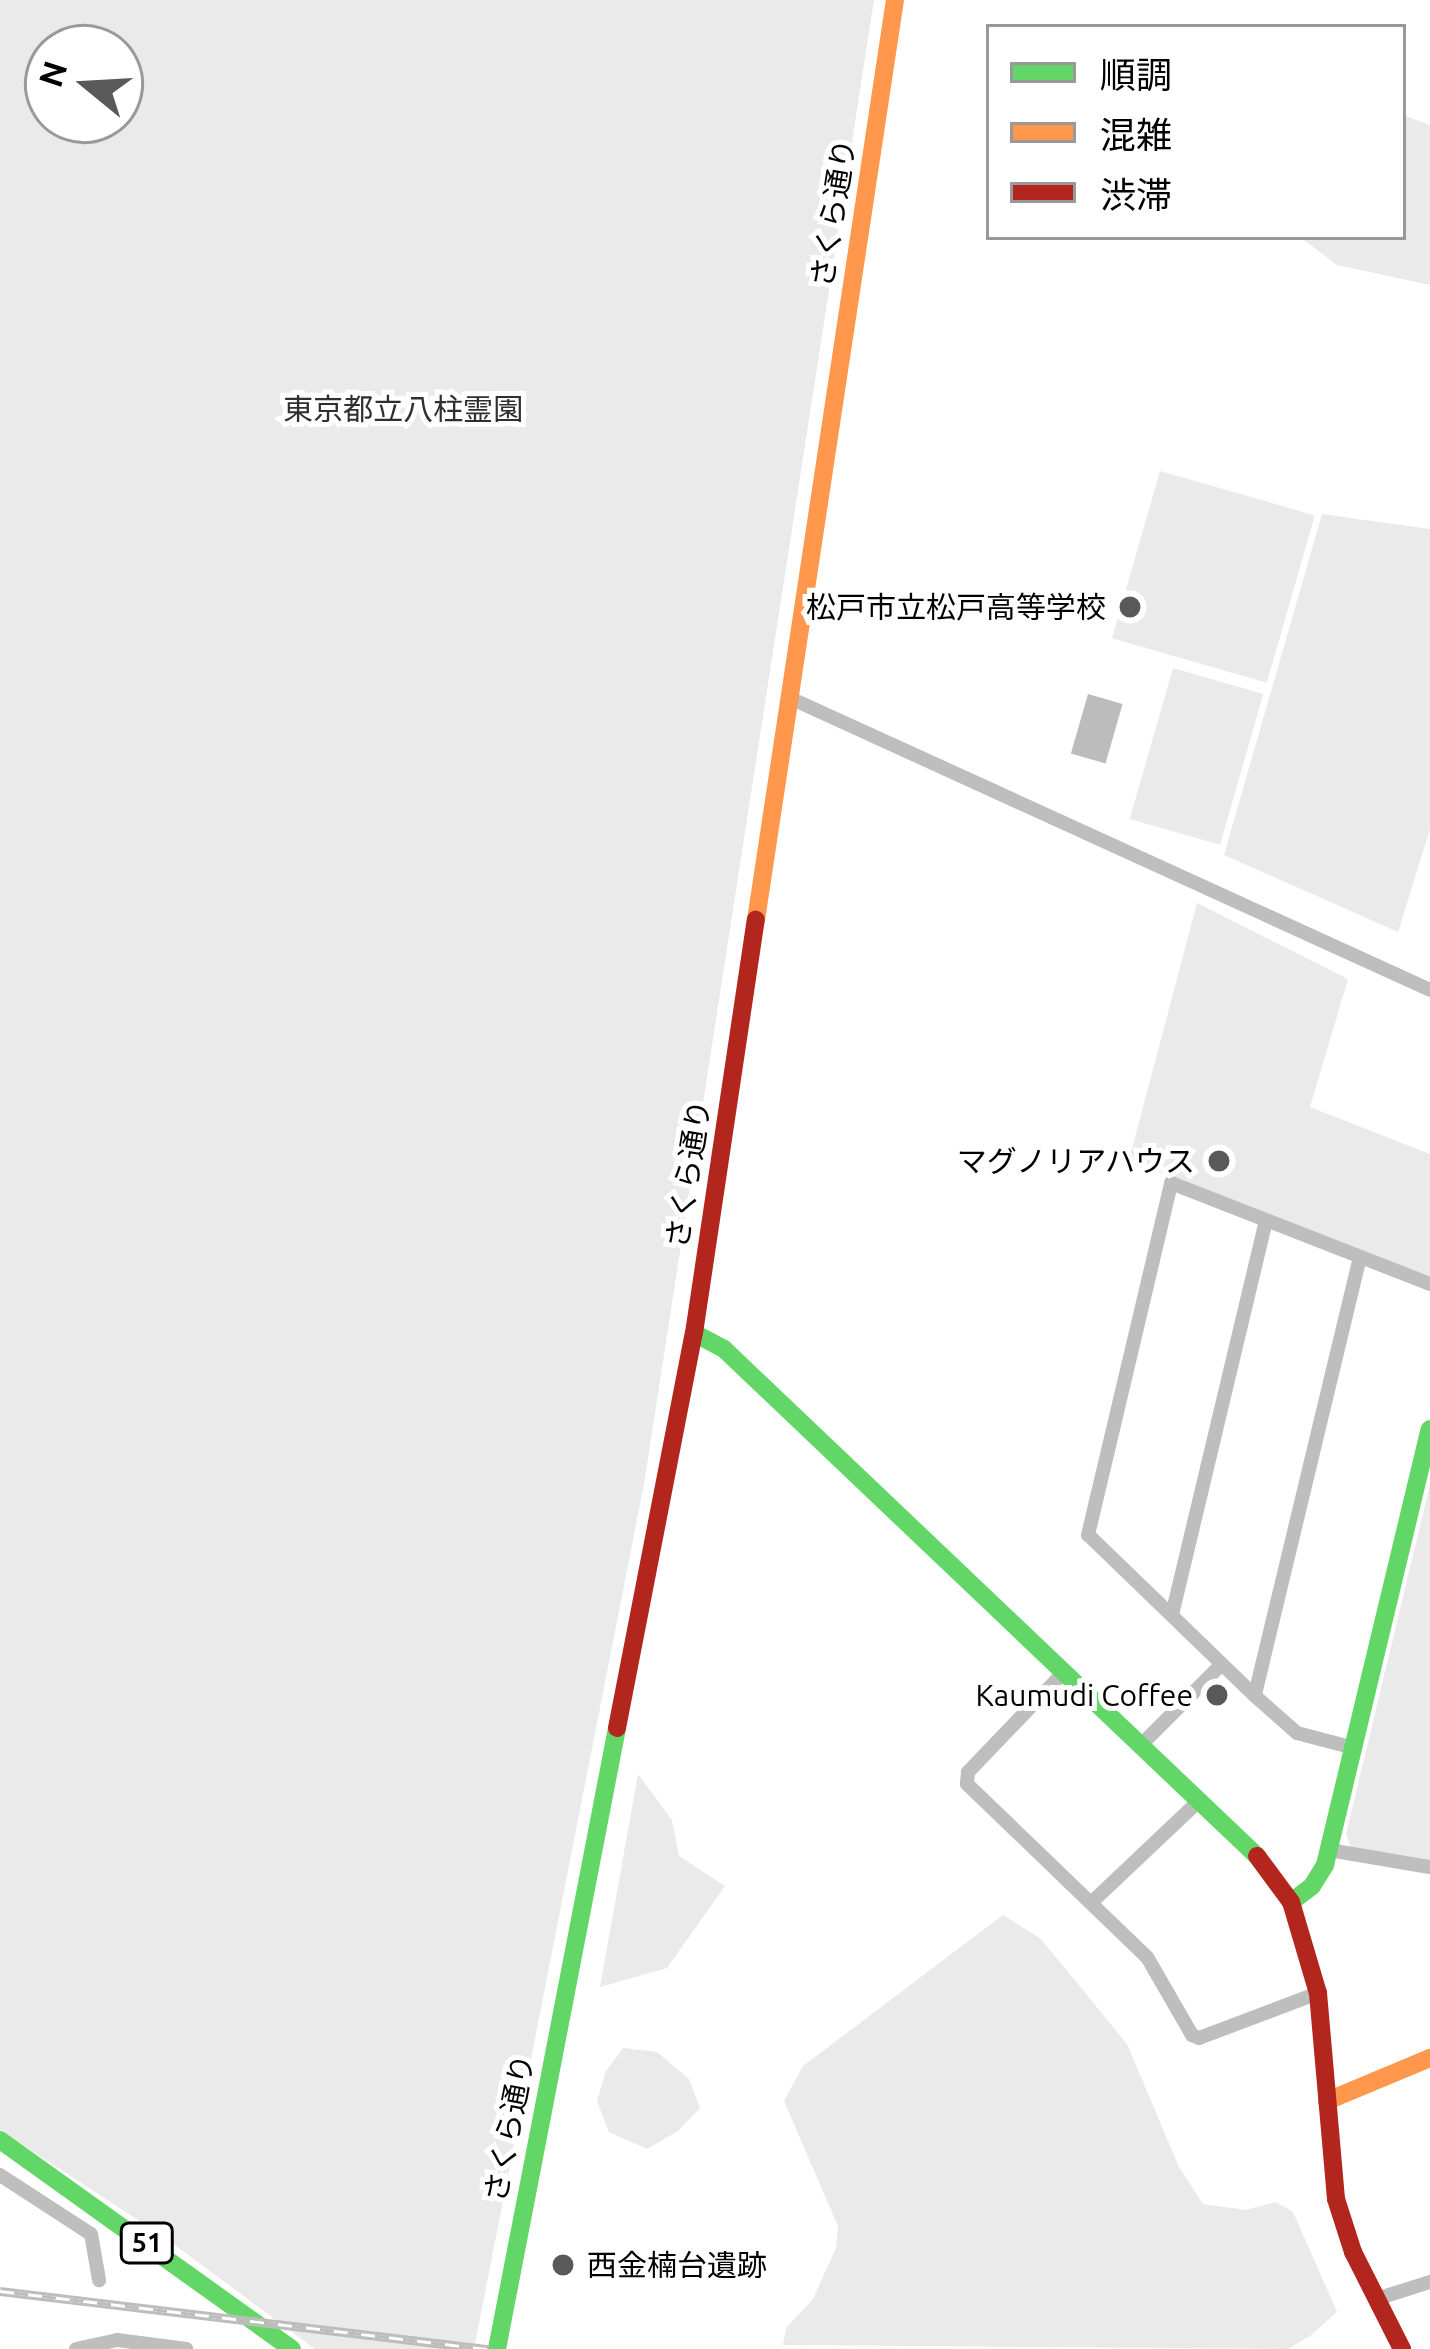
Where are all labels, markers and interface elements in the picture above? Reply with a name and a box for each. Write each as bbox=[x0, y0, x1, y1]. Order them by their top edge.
north arrow bbox=[24, 24, 144, 144]
legend bbox=[986, 24, 1406, 240]
text: 順調 bbox=[1100, 54, 1172, 95]
text: N bbox=[31, 56, 74, 91]
text: 混雑 bbox=[1100, 114, 1172, 155]
street label: さくら通り bbox=[803, 136, 863, 290]
text: 渋滞 bbox=[1100, 174, 1172, 215]
park label: 東京都立八柱霊園 bbox=[283, 391, 523, 427]
place label: 松戸市立松戸高等学校 bbox=[806, 589, 1106, 625]
marker: 松戸市立松戸高等学校 bbox=[1117, 594, 1143, 620]
street label: さくら通り bbox=[658, 1097, 718, 1251]
place label: マグノリアハウス bbox=[955, 1143, 1195, 1179]
marker: マグノリアハウス bbox=[1206, 1148, 1232, 1174]
place label: Kaumudi Coffee bbox=[976, 1677, 1193, 1713]
marker: Kaumudi Coffee bbox=[1204, 1682, 1230, 1708]
street label: さくら通り bbox=[477, 2051, 541, 2205]
road number: 51 bbox=[117, 2222, 177, 2264]
place label: 西金楠台遺跡 bbox=[587, 2247, 767, 2283]
marker: 西金楠台遺跡 bbox=[550, 2252, 576, 2278]

